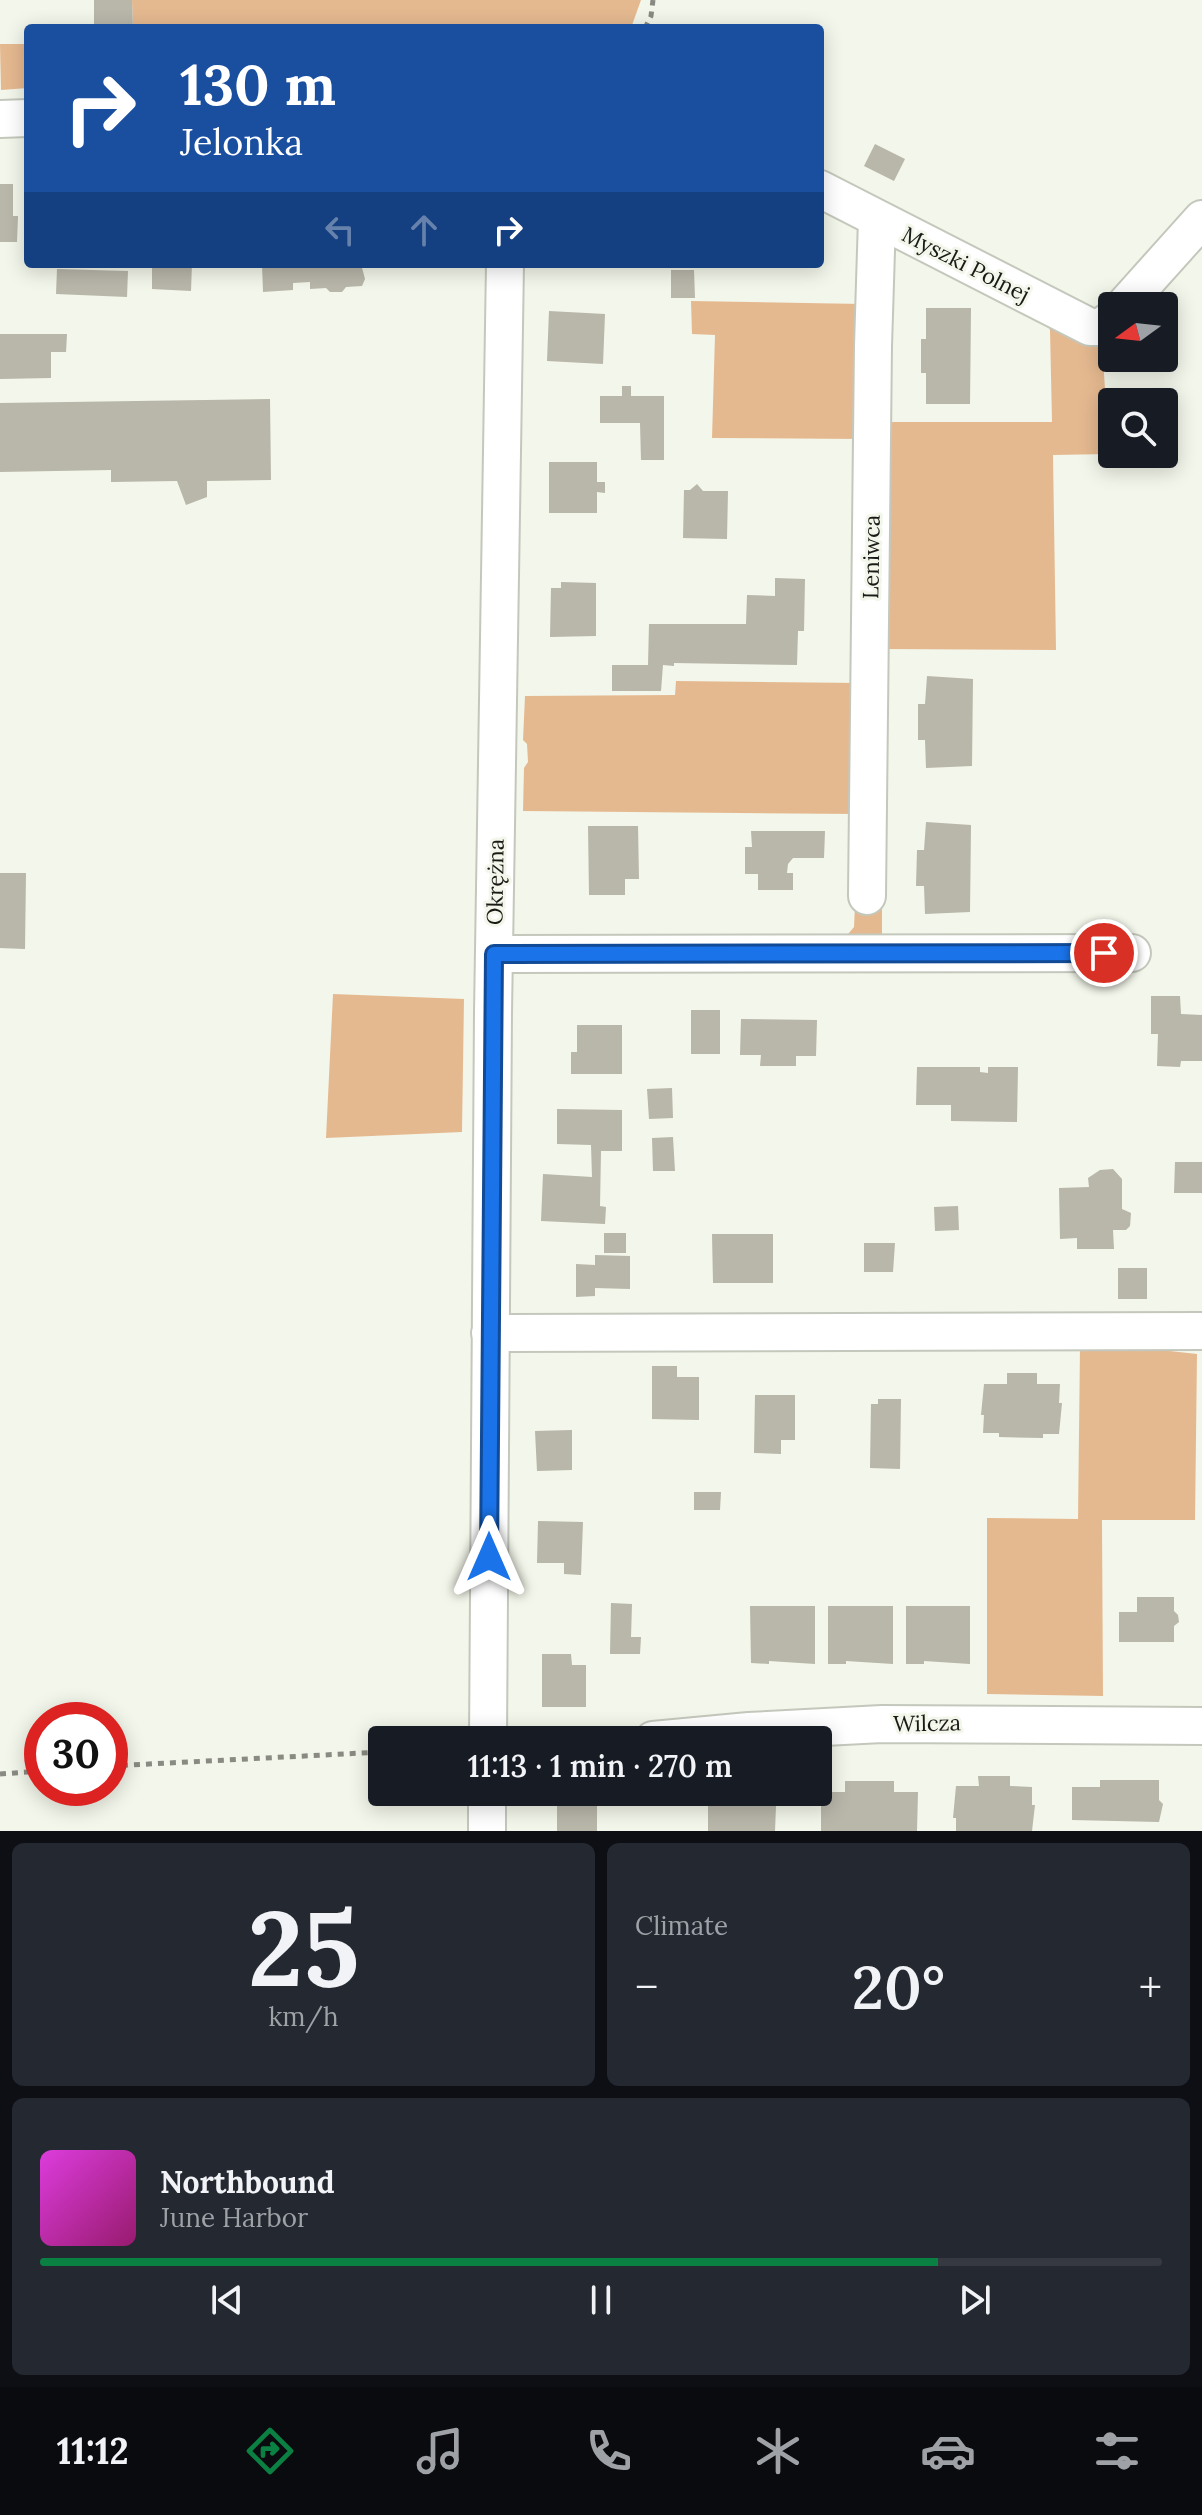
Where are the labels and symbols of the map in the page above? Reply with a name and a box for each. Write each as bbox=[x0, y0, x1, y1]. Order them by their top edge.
street label: Myszki Polnej bbox=[897, 220, 1035, 308]
north arrow bbox=[1098, 292, 1178, 372]
street label: Leniwca bbox=[856, 515, 886, 599]
street label: Okrężna bbox=[480, 839, 510, 925]
pin bbox=[1070, 919, 1138, 987]
position arrow bbox=[447, 1515, 531, 1599]
speed limit sign: 30 bbox=[24, 1702, 128, 1806]
street label: Wilcza bbox=[893, 1708, 961, 1738]

